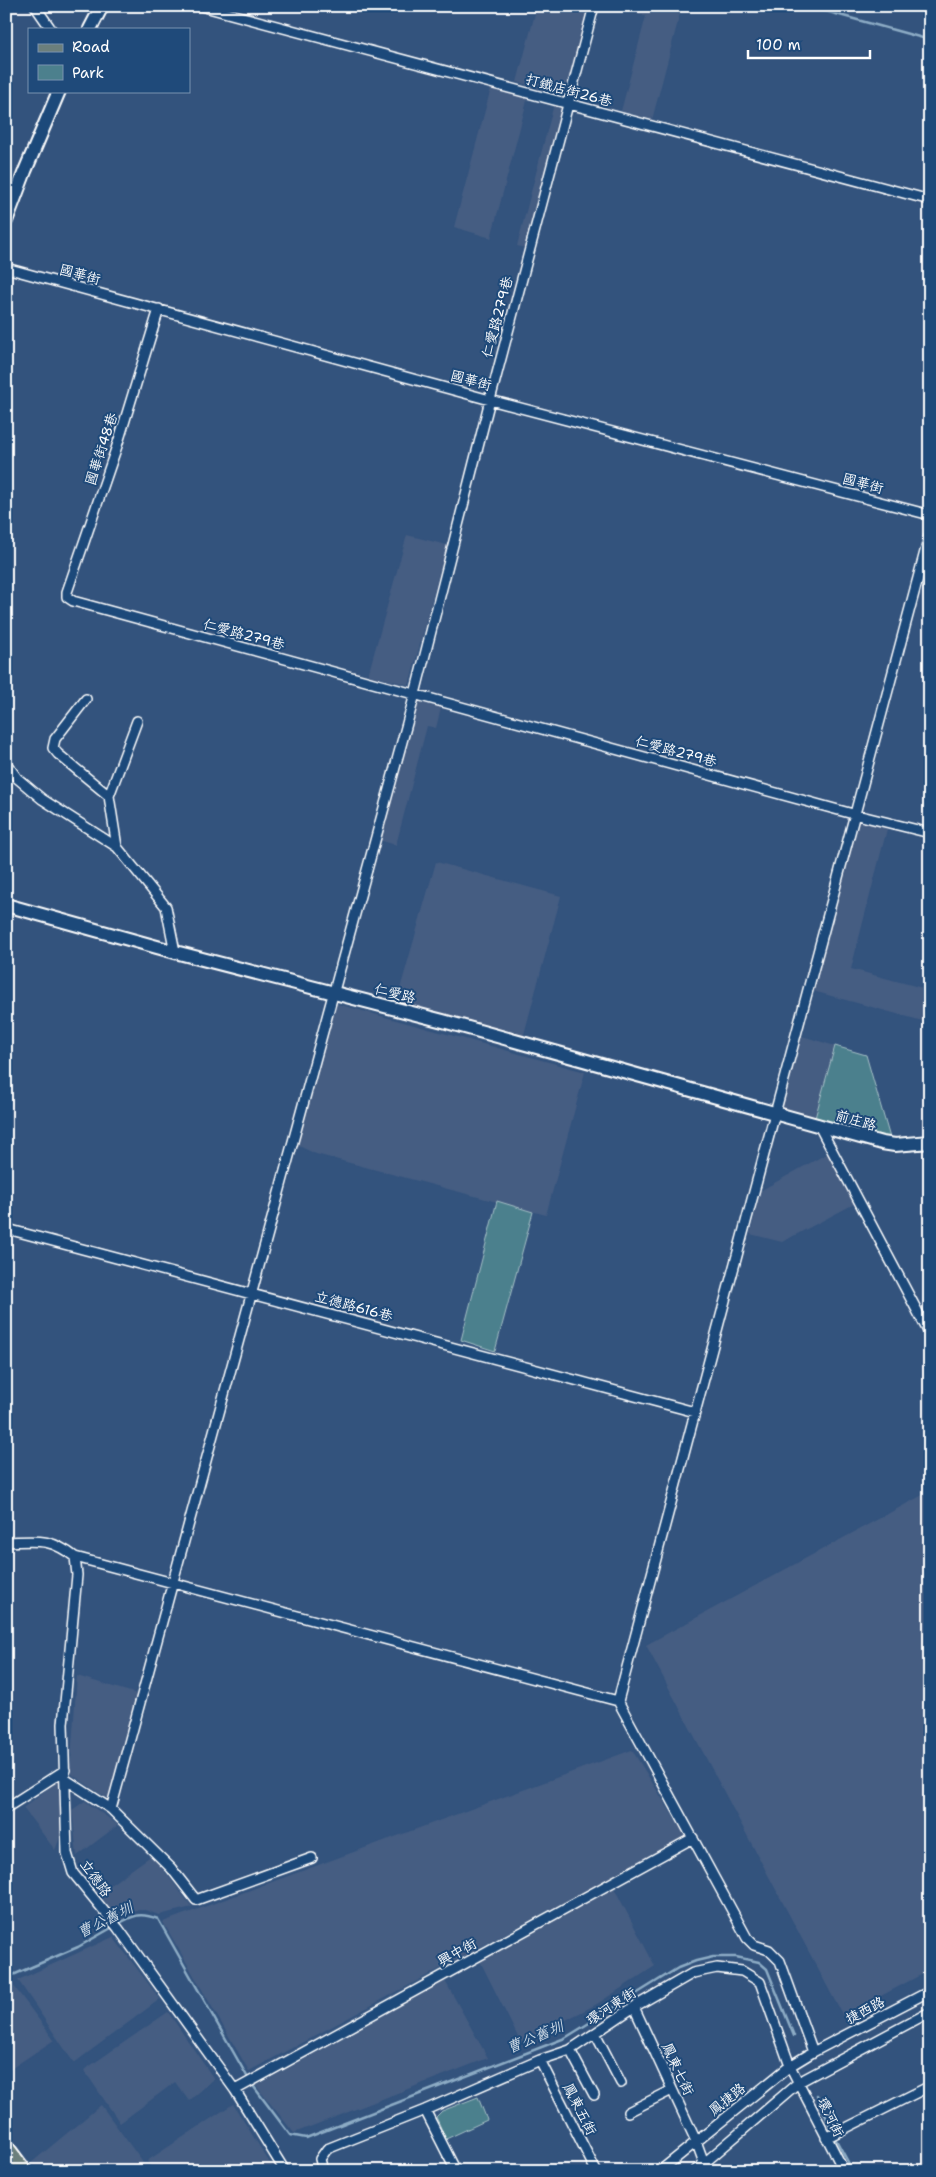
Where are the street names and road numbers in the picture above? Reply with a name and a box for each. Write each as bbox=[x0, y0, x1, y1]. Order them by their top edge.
street label: 打鐵店街26巷 bbox=[524, 70, 615, 110]
street label: 國華街 bbox=[57, 260, 103, 288]
street label: 仁愛路279巷 bbox=[477, 273, 517, 360]
street label: 國華街 bbox=[448, 366, 494, 394]
street label: 國華街48巷 bbox=[81, 409, 121, 488]
street label: 國華街 bbox=[840, 469, 886, 497]
street label: 仁愛路279巷 bbox=[201, 614, 288, 654]
street label: 仁愛路279巷 bbox=[633, 731, 720, 771]
street label: 仁愛路 bbox=[372, 979, 418, 1007]
street label: 前庄路 bbox=[833, 1106, 879, 1134]
street label: 立德路616巷 bbox=[313, 1287, 396, 1325]
street label: 立德路 bbox=[76, 1856, 116, 1900]
street label: 興中街 bbox=[434, 1934, 480, 1970]
street label: 環河東街 bbox=[583, 1983, 639, 2029]
street label: 捷西路 bbox=[842, 1992, 888, 2028]
street label: 鳳東七街 bbox=[658, 2040, 698, 2098]
street label: 鳳捷路 bbox=[705, 2079, 749, 2119]
street label: 鳳東五街 bbox=[559, 2080, 601, 2138]
street label: 環河街 bbox=[814, 2094, 848, 2140]

